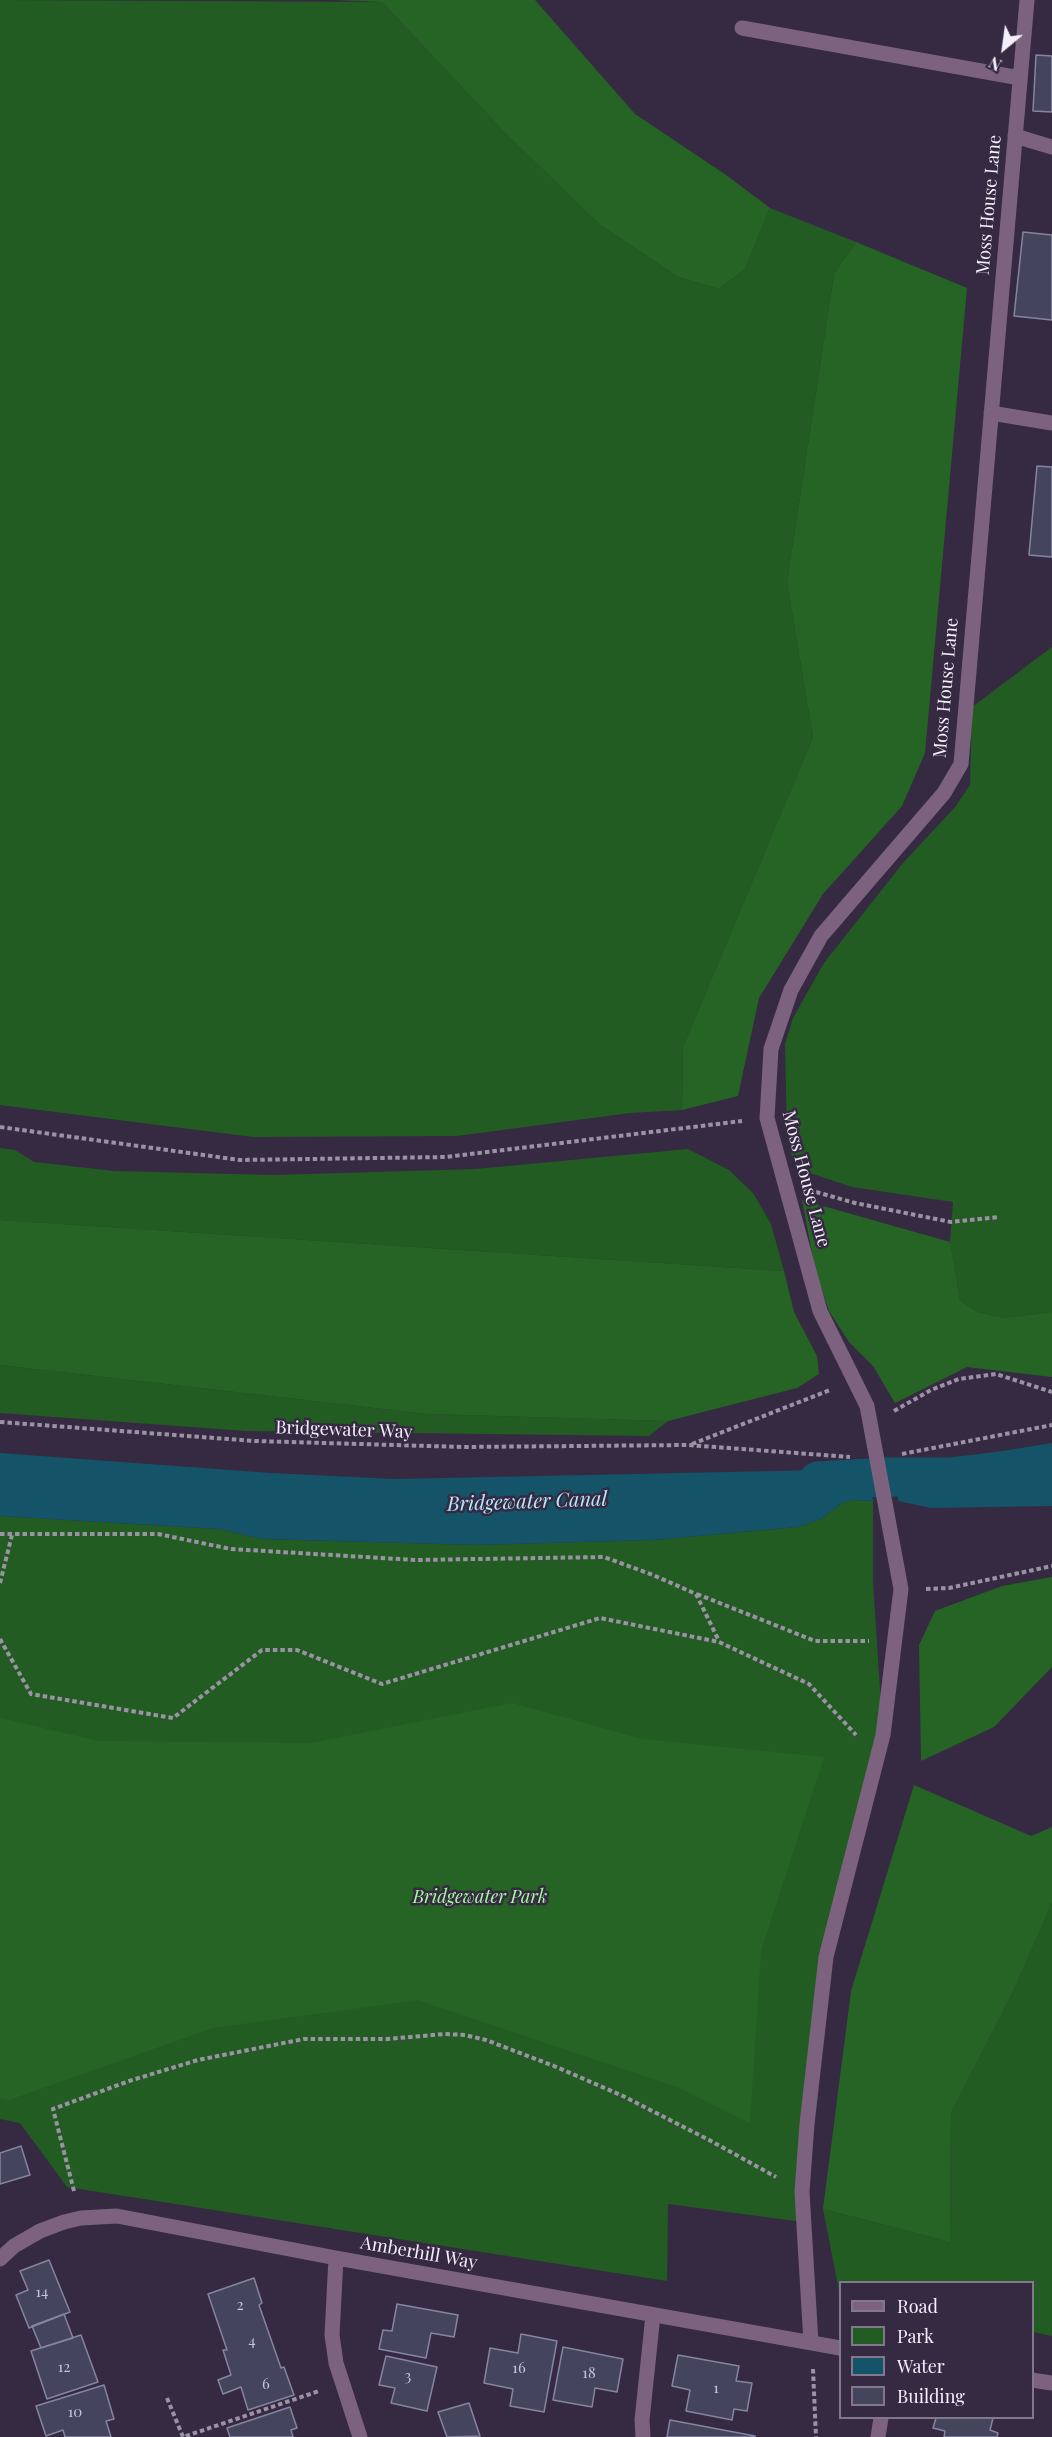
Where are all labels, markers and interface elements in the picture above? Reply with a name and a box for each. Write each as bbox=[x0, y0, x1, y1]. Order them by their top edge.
north arrow bbox=[974, 18, 1034, 78]
text: N bbox=[985, 52, 1005, 76]
street label: Moss House Lane bbox=[972, 134, 1006, 276]
street label: Moss House Lane bbox=[929, 617, 963, 759]
street label: Moss House Lane bbox=[777, 1108, 835, 1250]
street label: Bridgewater Way bbox=[275, 1417, 413, 1443]
water label: Bridgewater Canal bbox=[447, 1487, 607, 1517]
park label: Bridgewater Park bbox=[413, 1886, 547, 1908]
street label: Amberhill Way bbox=[359, 2232, 479, 2274]
legend bbox=[839, 2281, 1034, 2419]
house number: 14 bbox=[36, 2283, 48, 2301]
text: Road bbox=[897, 2294, 938, 2318]
house number: 2 bbox=[236, 2296, 244, 2314]
text: Park bbox=[897, 2324, 934, 2348]
house number: 4 bbox=[248, 2332, 256, 2350]
text: Water bbox=[897, 2354, 945, 2378]
house number: 12 bbox=[58, 2358, 70, 2376]
house number: 16 bbox=[512, 2359, 526, 2377]
house number: 18 bbox=[582, 2364, 596, 2382]
house number: 3 bbox=[405, 2367, 411, 2385]
house number: 6 bbox=[262, 2375, 270, 2393]
house number: 1 bbox=[713, 2379, 719, 2397]
text: Building bbox=[897, 2384, 965, 2408]
house number: 10 bbox=[68, 2403, 82, 2421]

